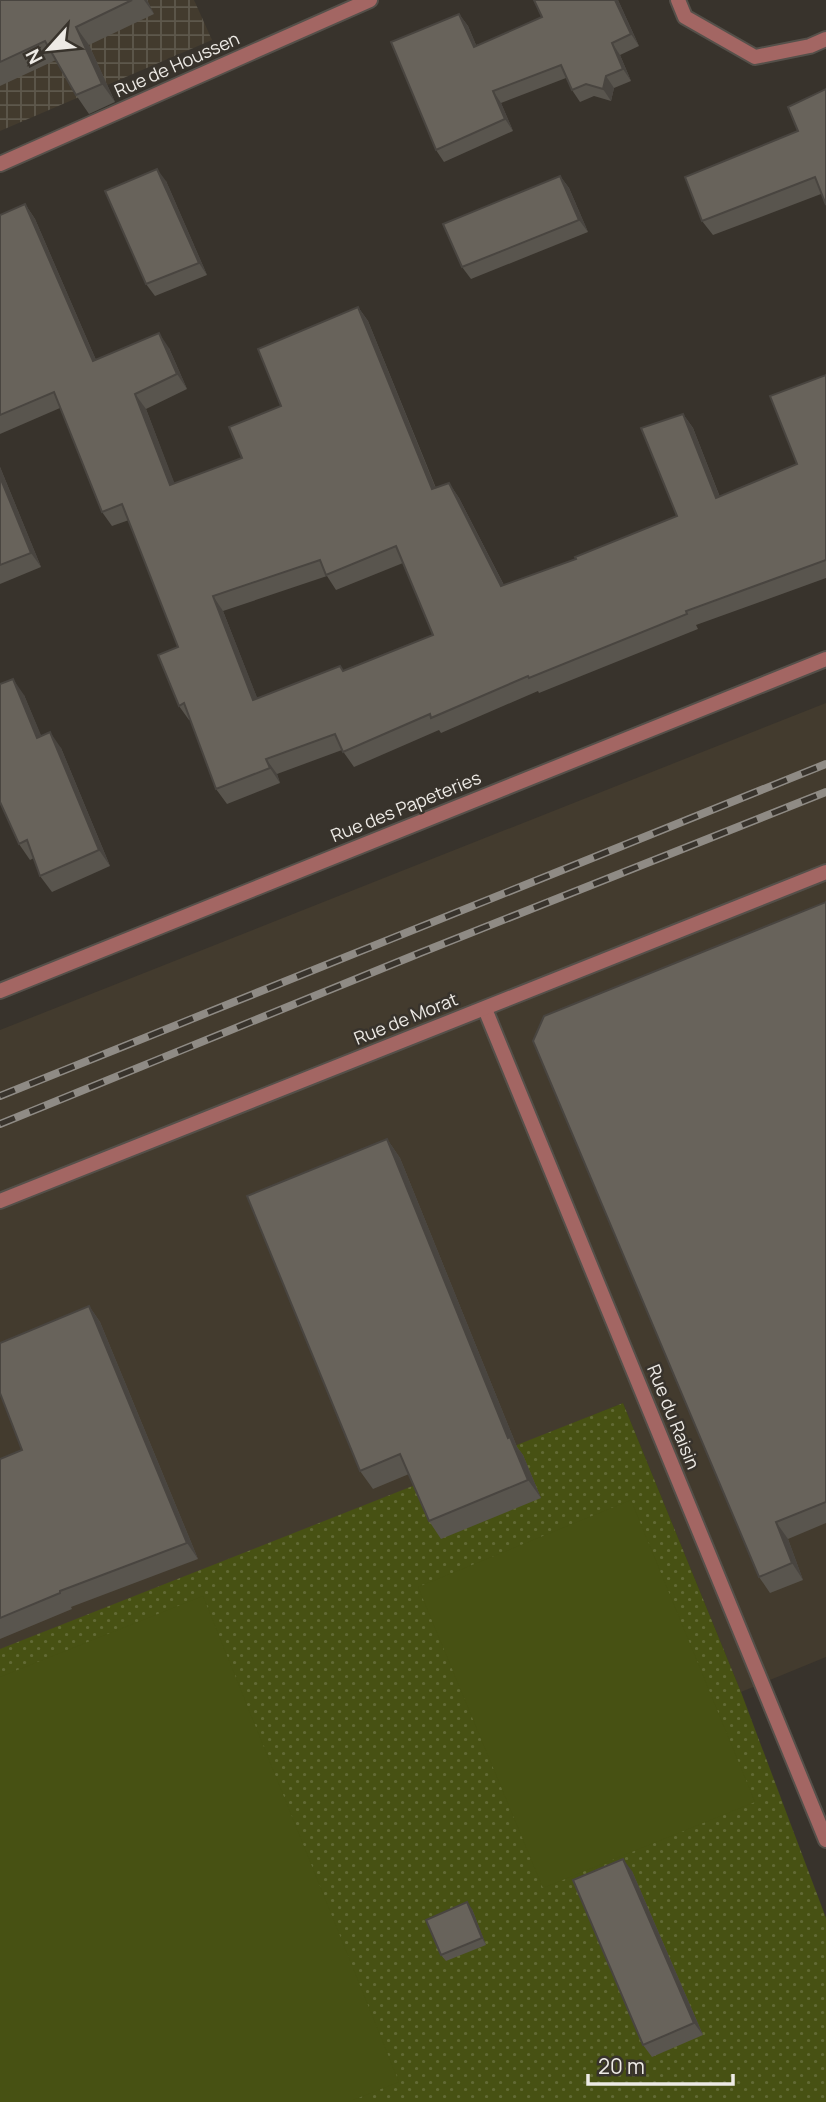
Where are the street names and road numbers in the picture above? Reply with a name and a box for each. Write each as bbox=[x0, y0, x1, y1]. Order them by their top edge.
street label: Rue de Houssen bbox=[110, 26, 243, 102]
street label: Rue des Papeteries bbox=[327, 765, 484, 847]
street label: Rue de Morat bbox=[350, 986, 461, 1050]
street label: Rue du Raisin bbox=[642, 1361, 706, 1473]

